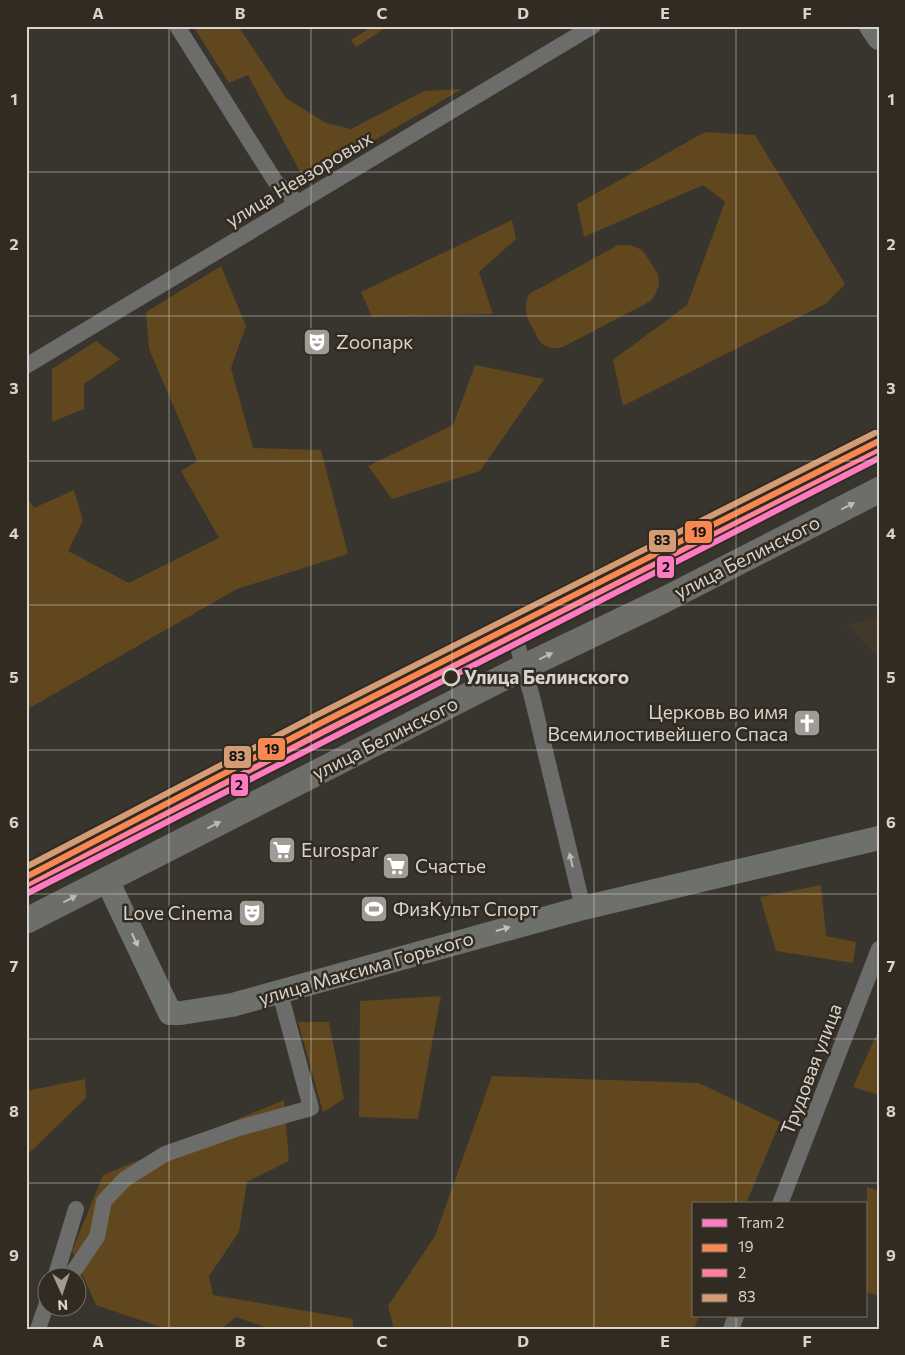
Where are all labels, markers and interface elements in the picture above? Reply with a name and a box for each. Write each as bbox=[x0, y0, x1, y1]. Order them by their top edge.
text: A bbox=[92, 3, 104, 22]
text: B bbox=[235, 3, 246, 22]
text: C bbox=[377, 3, 388, 22]
text: D bbox=[517, 3, 529, 22]
text: E bbox=[660, 3, 670, 22]
text: F bbox=[802, 3, 812, 22]
text: 1 bbox=[10, 89, 18, 108]
text: 1 bbox=[887, 89, 895, 108]
street label: улица Невзоровых bbox=[221, 126, 376, 231]
text: 2 bbox=[9, 234, 19, 253]
text: 2 bbox=[886, 234, 896, 253]
theatre icon: Zooпарк bbox=[302, 327, 332, 357]
place label: Zooпарк bbox=[336, 330, 413, 353]
text: 3 bbox=[9, 378, 19, 397]
text: 3 bbox=[886, 378, 896, 397]
one-way arrow bbox=[841, 502, 856, 510]
street label: улица Белинского bbox=[670, 510, 823, 603]
line badge: 19 bbox=[684, 520, 713, 544]
text: 4 bbox=[9, 523, 19, 542]
text: 19 bbox=[692, 523, 707, 540]
text: 4 bbox=[886, 523, 896, 542]
line badge: 83 bbox=[648, 529, 677, 553]
text: 83 bbox=[654, 531, 670, 548]
line badge: 2 bbox=[656, 555, 675, 579]
text: 2 bbox=[662, 558, 670, 575]
one-way arrow bbox=[539, 652, 553, 660]
place label: Улица Белинского bbox=[464, 665, 629, 688]
text: 5 bbox=[9, 667, 19, 686]
text: 5 bbox=[886, 667, 896, 686]
marker: Улица Белинского bbox=[442, 668, 460, 686]
street label: улица Белинского bbox=[308, 691, 461, 784]
place label: Церковь во имя Всемилостивейшего Спаса bbox=[547, 700, 788, 745]
church icon: Церковь во имя Всемилостивейшего Спаса bbox=[792, 708, 822, 738]
line badge: 19 bbox=[257, 737, 286, 761]
text: 19 bbox=[265, 740, 280, 757]
line badge: 83 bbox=[223, 745, 252, 769]
text: 83 bbox=[229, 747, 245, 764]
line badge: 2 bbox=[230, 773, 249, 797]
text: 2 bbox=[235, 776, 243, 793]
text: 6 bbox=[9, 812, 19, 831]
text: 6 bbox=[886, 812, 896, 831]
one-way arrow bbox=[207, 821, 222, 829]
supermarket icon: Eurospar bbox=[267, 835, 297, 865]
place label: Eurospar bbox=[301, 838, 379, 861]
supermarket icon: Счастье bbox=[381, 851, 411, 881]
one-way arrow bbox=[567, 853, 575, 868]
place label: Счастье bbox=[415, 854, 486, 877]
sports icon: ФизКульт Спорт bbox=[359, 894, 389, 924]
one-way arrow bbox=[62, 895, 77, 903]
place label: ФизКульт Спорт bbox=[393, 897, 539, 920]
theatre icon: Love Cinema bbox=[237, 898, 267, 928]
place label: Love Cinema bbox=[123, 901, 233, 924]
one-way arrow bbox=[496, 925, 511, 933]
street label: улица Максима Горького bbox=[256, 926, 476, 1009]
one-way arrow bbox=[132, 933, 140, 947]
text: 7 bbox=[10, 956, 19, 975]
text: 7 bbox=[887, 956, 896, 975]
street label: Трудовая улица bbox=[775, 1000, 846, 1138]
text: 8 bbox=[9, 1101, 19, 1120]
text: 8 bbox=[886, 1101, 896, 1120]
legend bbox=[692, 1202, 868, 1318]
text: Tram 2 bbox=[738, 1213, 784, 1231]
text: 19 bbox=[738, 1237, 754, 1255]
text: 9 bbox=[9, 1245, 19, 1264]
text: 9 bbox=[886, 1245, 896, 1264]
text: 2 bbox=[738, 1263, 746, 1281]
north arrow bbox=[38, 1268, 88, 1318]
text: 83 bbox=[738, 1287, 756, 1305]
text: N bbox=[57, 1297, 68, 1314]
text: A bbox=[92, 1331, 104, 1350]
text: B bbox=[235, 1331, 246, 1350]
text: C bbox=[377, 1331, 388, 1350]
text: D bbox=[517, 1331, 529, 1350]
text: E bbox=[660, 1331, 670, 1350]
text: F bbox=[802, 1331, 812, 1350]

